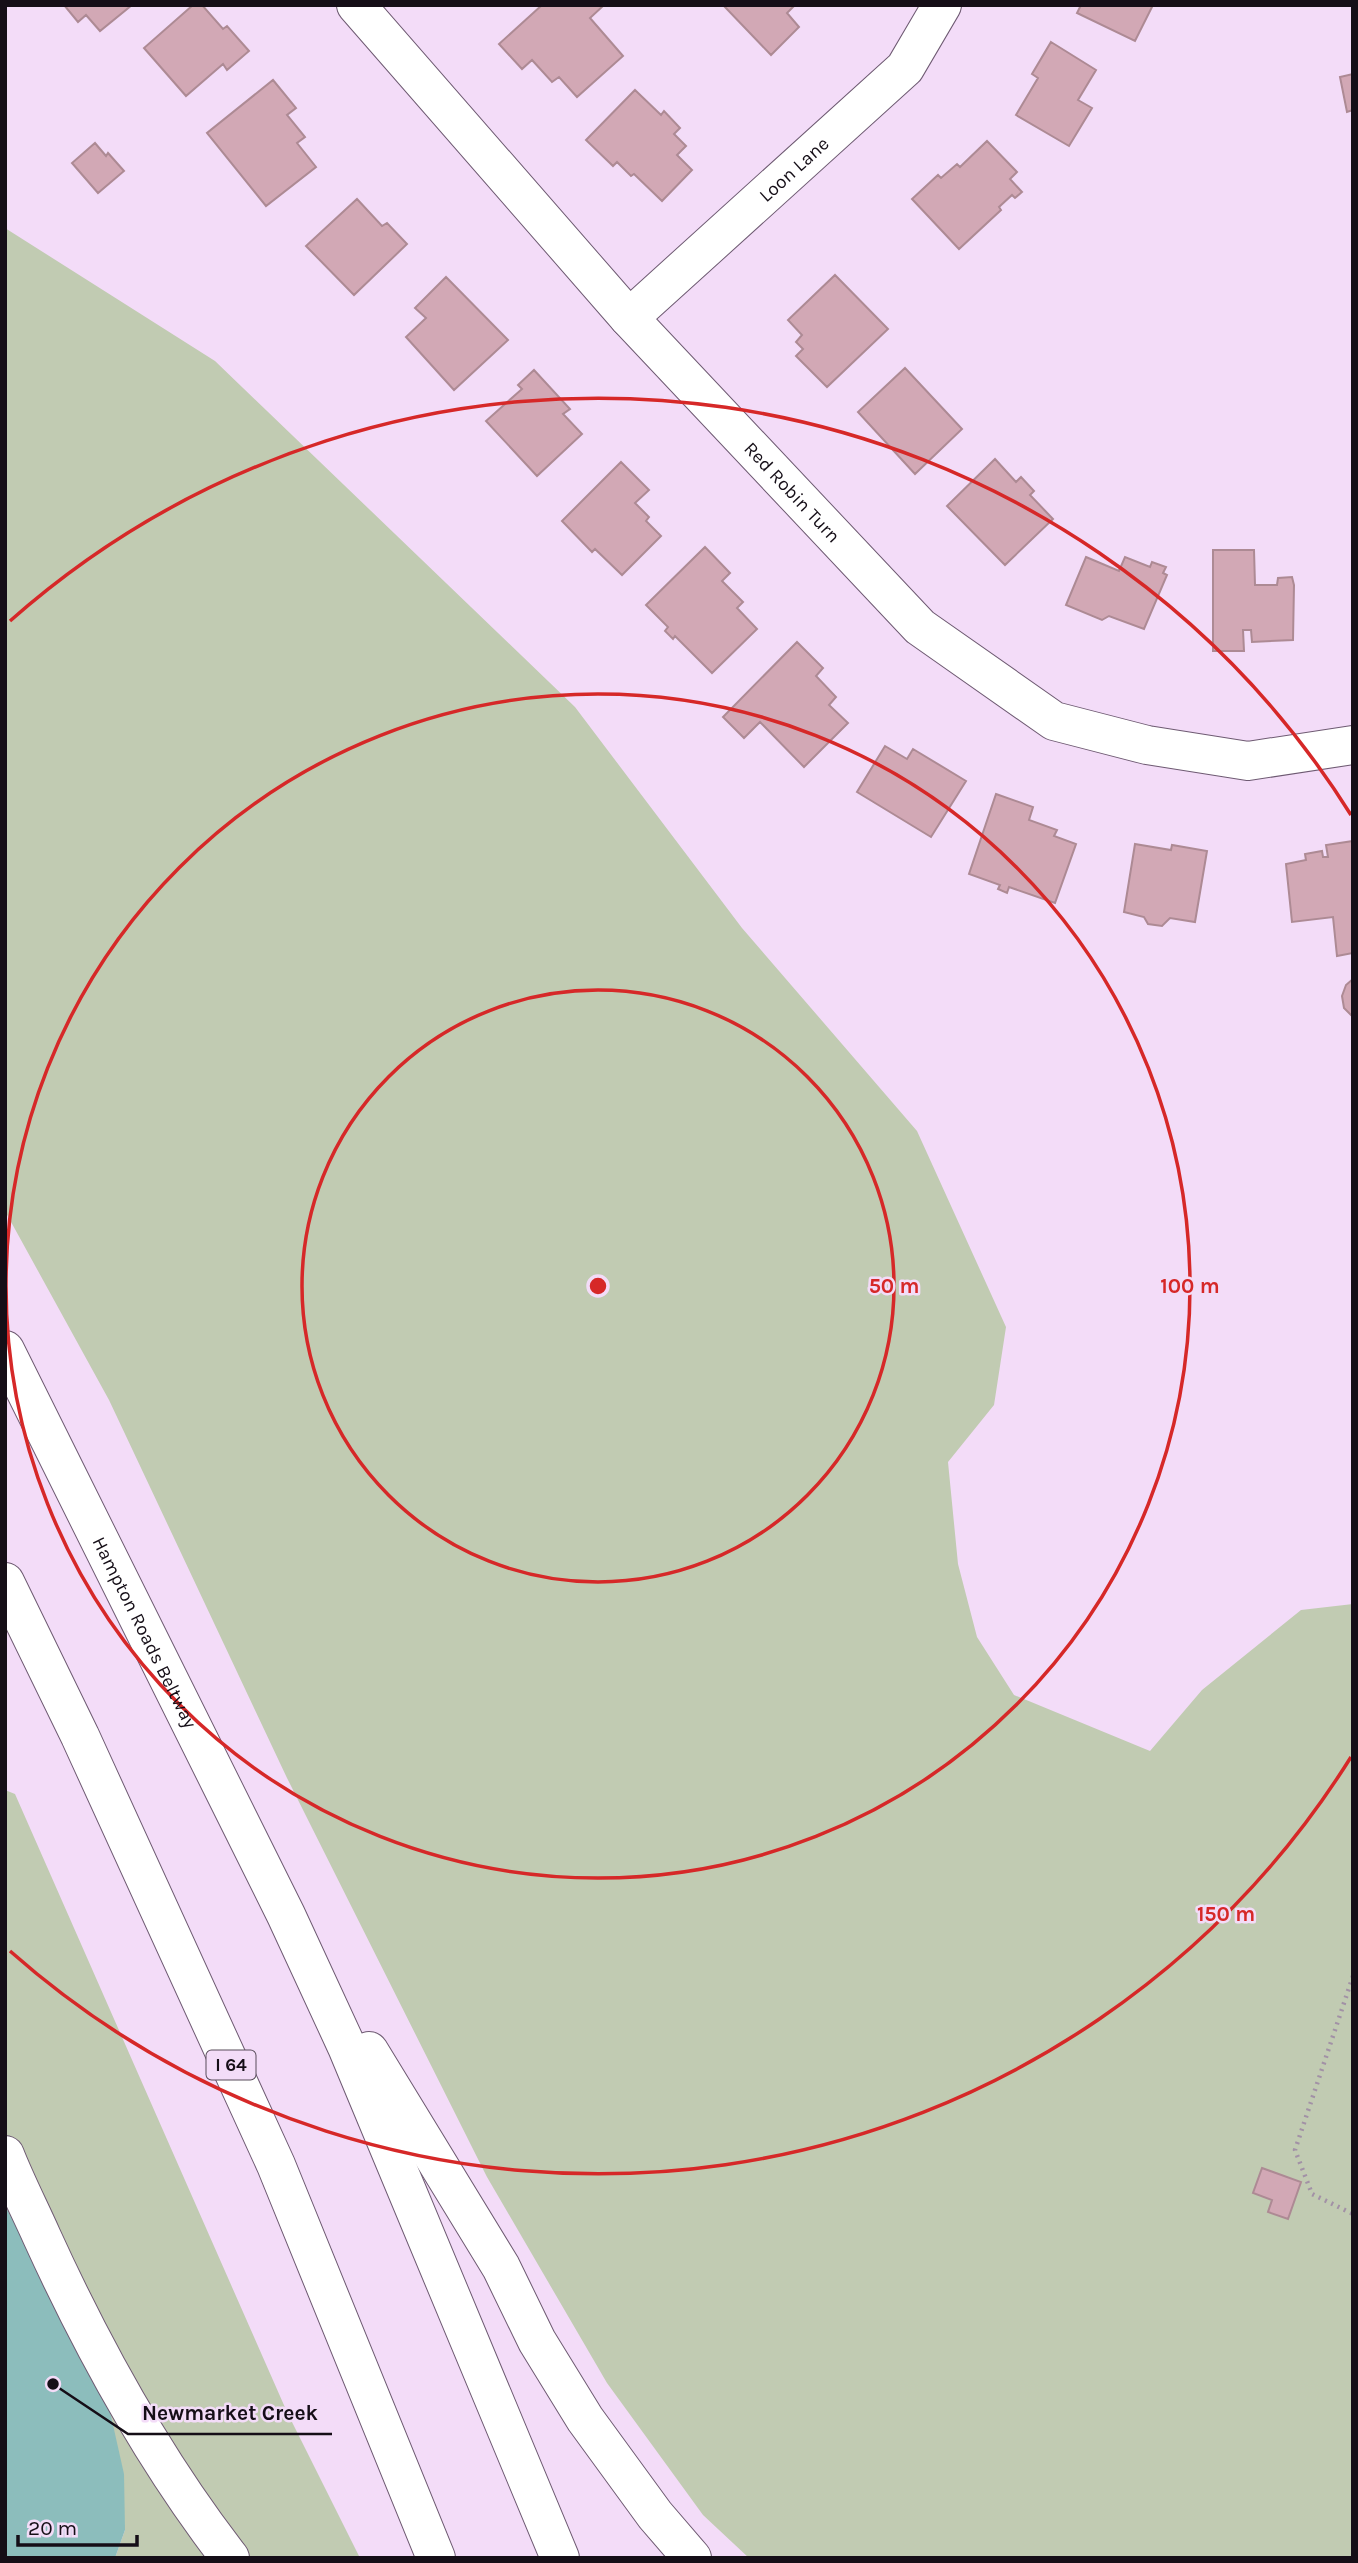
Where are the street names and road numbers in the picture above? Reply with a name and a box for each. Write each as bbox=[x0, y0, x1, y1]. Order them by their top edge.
street label: Loon Lane bbox=[755, 133, 834, 207]
street label: Red Robin Turn bbox=[739, 438, 845, 547]
street label: Hampton Roads Beltway bbox=[88, 1533, 201, 1732]
road number: I 64 bbox=[206, 2050, 256, 2080]

